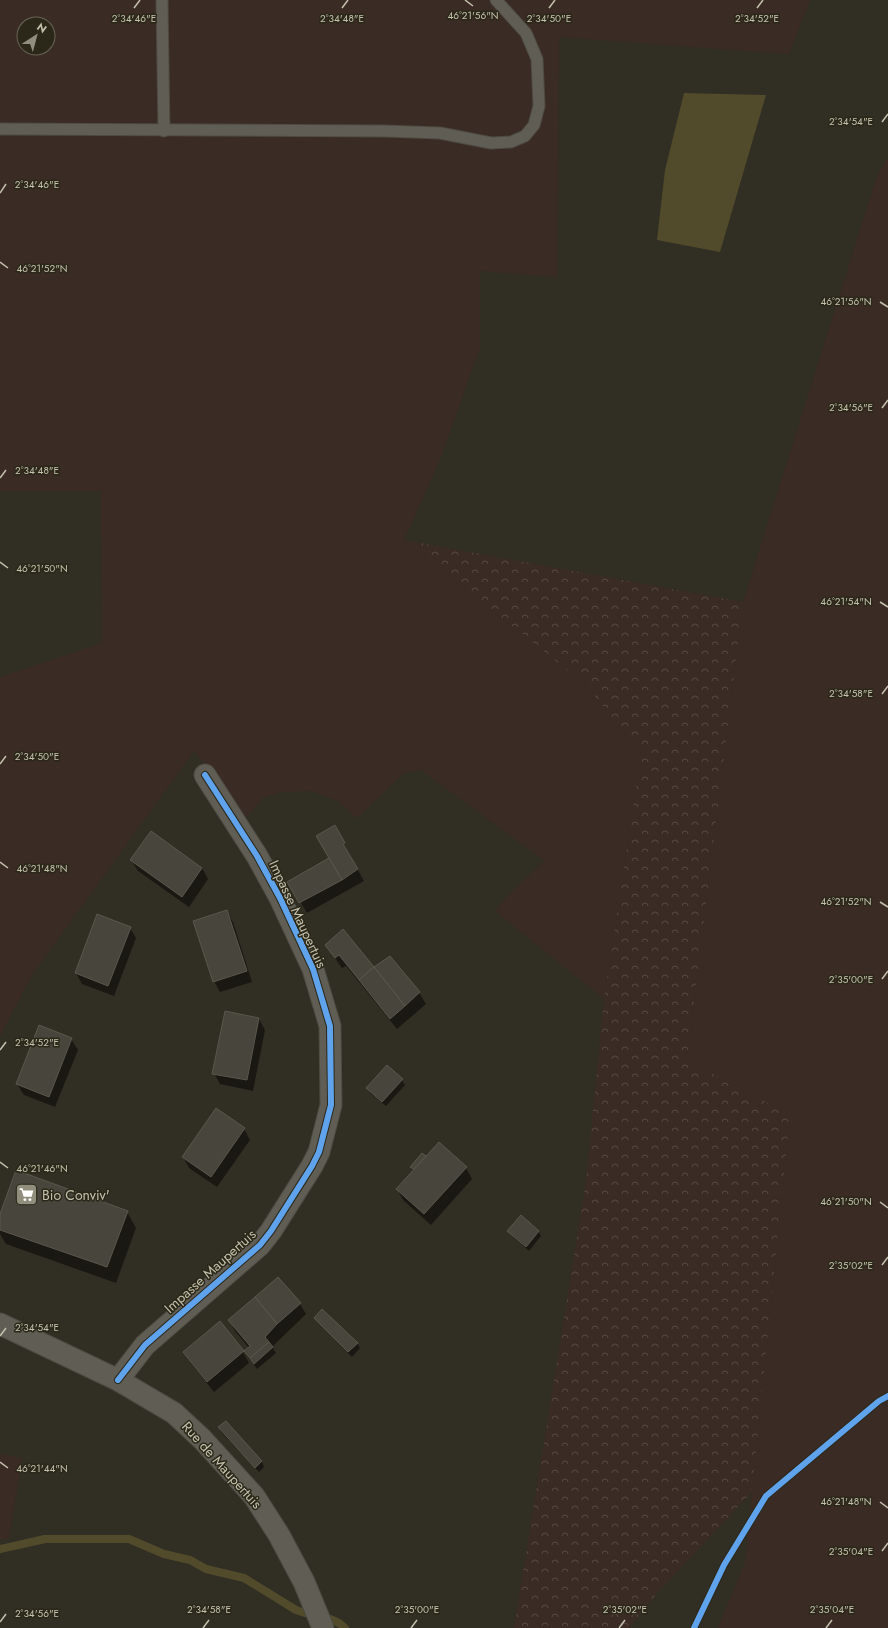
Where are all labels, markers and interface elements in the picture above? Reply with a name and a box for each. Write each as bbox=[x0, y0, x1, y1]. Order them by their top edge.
text: 46°21'56"N bbox=[447, 8, 499, 23]
text: 2°34'46"E bbox=[112, 11, 156, 26]
text: 2°34'48"E bbox=[320, 11, 364, 26]
text: 2°34'50"E bbox=[527, 11, 571, 26]
text: 2°34'52"E bbox=[735, 11, 779, 26]
north arrow bbox=[16, 16, 56, 56]
text: N bbox=[34, 19, 50, 37]
text: 2°34'54"E bbox=[829, 114, 873, 129]
text: 2°34'46"E bbox=[15, 177, 59, 192]
text: 46°21'52"N bbox=[16, 261, 68, 276]
text: 46°21'56"N bbox=[820, 294, 872, 309]
text: 2°34'56"E bbox=[829, 400, 873, 415]
text: 2°34'48"E bbox=[15, 463, 59, 478]
text: 46°21'50"N bbox=[16, 561, 68, 576]
text: 46°21'54"N bbox=[820, 594, 872, 609]
text: 2°34'58"E bbox=[829, 686, 873, 701]
text: 2°34'50"E bbox=[15, 749, 59, 764]
street label: Impasse Maupertuis bbox=[264, 857, 332, 972]
text: 46°21'48"N bbox=[16, 861, 68, 876]
text: 46°21'52"N bbox=[820, 894, 872, 909]
text: 2°35'00"E bbox=[829, 972, 873, 987]
text: 2°34'52"E bbox=[15, 1035, 59, 1050]
text: 46°21'46"N bbox=[16, 1161, 68, 1176]
supermarket icon: Bio Conviv' bbox=[13, 1182, 39, 1208]
place label: Bio Conviv' bbox=[42, 1185, 110, 1205]
text: 46°21'50"N bbox=[820, 1194, 872, 1209]
street label: Impasse Maupertuis bbox=[160, 1224, 260, 1318]
text: 2°35'02"E bbox=[829, 1258, 873, 1273]
text: 2°34'54"E bbox=[15, 1320, 59, 1335]
street label: Rue de Maupertuis bbox=[177, 1417, 267, 1513]
text: 46°21'44"N bbox=[16, 1461, 68, 1476]
text: 46°21'48"N bbox=[820, 1494, 872, 1509]
text: 2°35'04"E bbox=[829, 1544, 873, 1559]
text: 2°34'58"E bbox=[187, 1602, 231, 1617]
text: 2°35'00"E bbox=[395, 1602, 439, 1617]
text: 2°35'02"E bbox=[603, 1602, 647, 1617]
text: 2°35'04"E bbox=[810, 1602, 854, 1617]
text: 2°34'56"E bbox=[15, 1606, 59, 1621]

